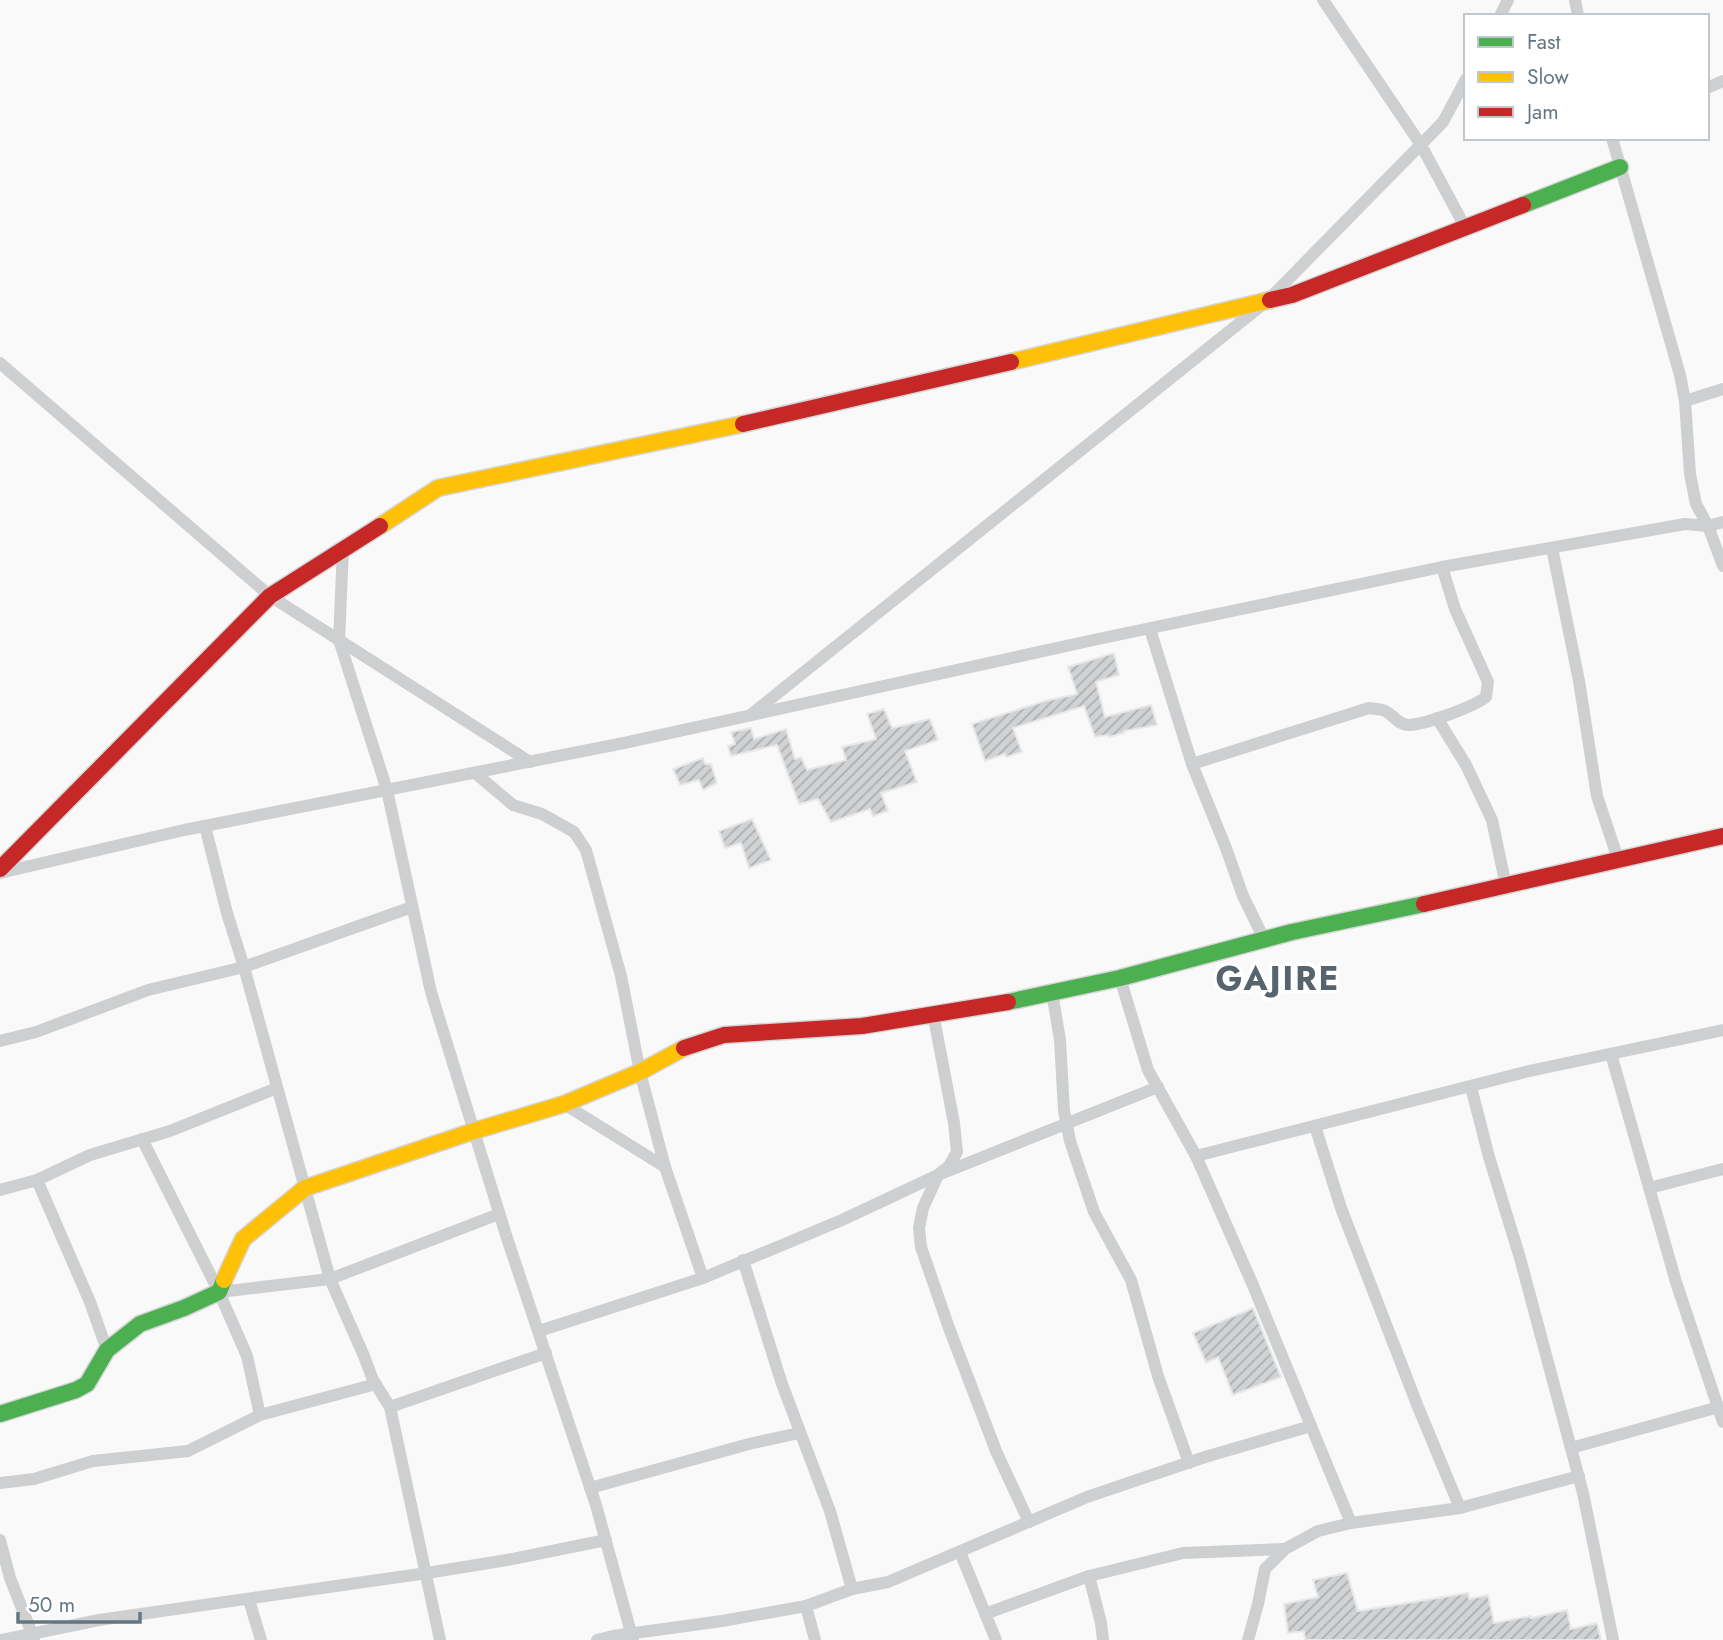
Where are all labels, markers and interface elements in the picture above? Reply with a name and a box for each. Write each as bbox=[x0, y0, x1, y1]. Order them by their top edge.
legend bbox=[1464, 14, 1709, 140]
text: Fast bbox=[1527, 27, 1560, 57]
text: Slow bbox=[1527, 62, 1569, 92]
text: Jam bbox=[1524, 97, 1559, 127]
district label: GAJIRE bbox=[1216, 955, 1340, 1002]
scale bar bbox=[18, 1580, 140, 1624]
text: 50 m bbox=[28, 1590, 75, 1620]

